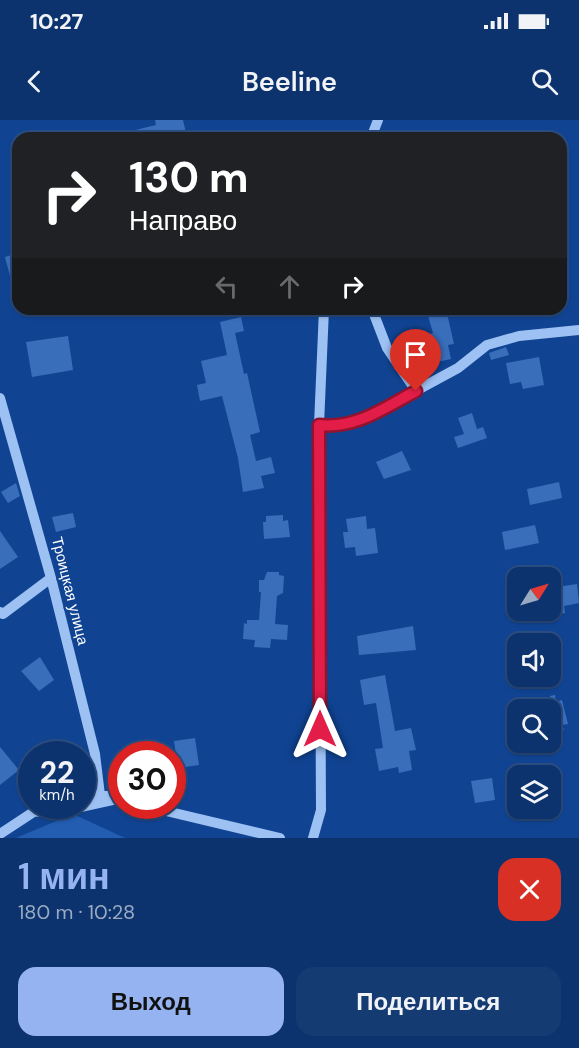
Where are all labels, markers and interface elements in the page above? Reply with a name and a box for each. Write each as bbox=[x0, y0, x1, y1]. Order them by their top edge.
text: 10:27 bbox=[30, 7, 83, 36]
text: Beeline bbox=[242, 64, 337, 99]
icon: back bbox=[18, 65, 51, 98]
icon: search bbox=[528, 65, 561, 98]
text: 130 m bbox=[129, 150, 249, 205]
icon: right bbox=[30, 156, 108, 234]
text: Направо bbox=[129, 203, 237, 238]
icon: left bbox=[210, 270, 243, 303]
icon: ahead bbox=[273, 270, 306, 303]
icon: right bbox=[336, 270, 369, 303]
pin bbox=[390, 329, 441, 391]
icon: arrive bbox=[399, 338, 432, 371]
street label: Троицкая улица bbox=[47, 535, 93, 648]
north arrow bbox=[507, 567, 561, 621]
map controls bbox=[507, 567, 561, 819]
button: sound bbox=[507, 633, 561, 687]
position arrow bbox=[288, 697, 352, 761]
button: search bbox=[507, 699, 561, 753]
speed limit sign: 30 bbox=[108, 741, 186, 819]
text: 22 bbox=[40, 753, 74, 792]
button: layers bbox=[507, 765, 561, 819]
text: km/h bbox=[39, 785, 75, 805]
text: 1 мин bbox=[18, 853, 110, 900]
button: close bbox=[498, 858, 561, 921]
text: 180 m · 10:28 bbox=[18, 899, 135, 925]
button: Выход bbox=[18, 967, 284, 1036]
button: Поделиться bbox=[296, 967, 561, 1036]

